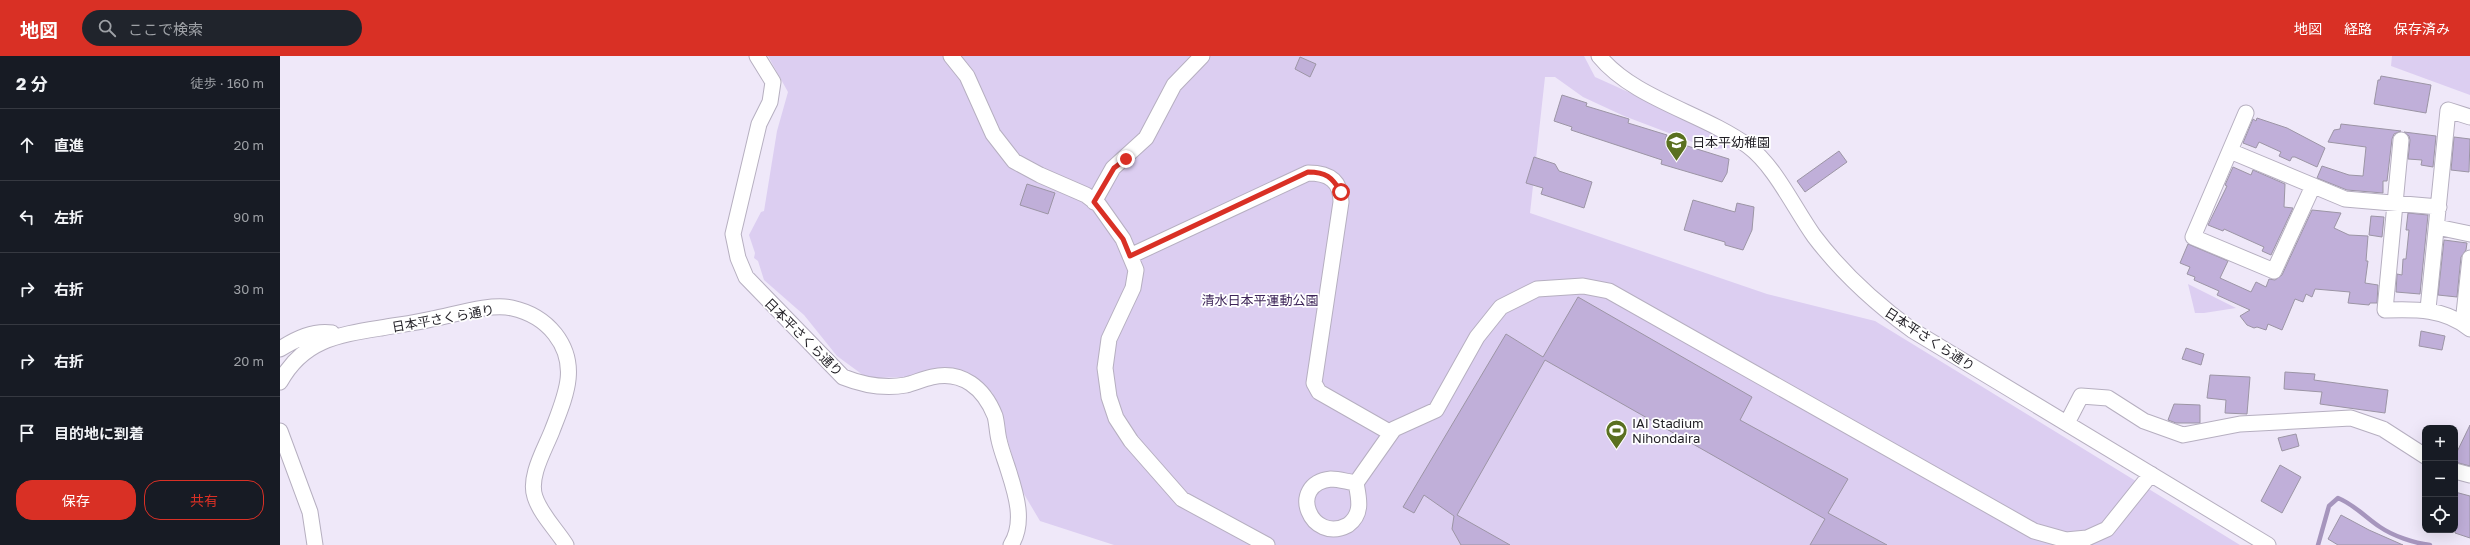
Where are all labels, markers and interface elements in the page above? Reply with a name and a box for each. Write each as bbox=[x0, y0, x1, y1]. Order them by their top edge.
search box bbox=[82, 10, 362, 46]
icon: search bbox=[96, 17, 118, 39]
text: 地図 bbox=[20, 18, 58, 41]
text: ここで検索 bbox=[128, 20, 203, 38]
text: 地図 bbox=[2294, 20, 2322, 37]
text: 経路 bbox=[2344, 20, 2372, 37]
text: 保存済み bbox=[2394, 20, 2450, 37]
text: 2 分 bbox=[16, 73, 48, 94]
text: 徒歩 · 160 m bbox=[191, 75, 264, 91]
school or university icon: 日本平幼稚園 bbox=[1664, 129, 1690, 162]
icon: ahead bbox=[16, 134, 38, 156]
place label: 日本平幼稚園 bbox=[1692, 134, 1770, 150]
text: 直進 bbox=[54, 136, 84, 154]
text: 20 m bbox=[234, 137, 264, 153]
route end bbox=[1117, 150, 1135, 168]
route start bbox=[1332, 183, 1350, 201]
icon: left bbox=[16, 206, 38, 228]
text: 左折 bbox=[54, 208, 84, 226]
text: 90 m bbox=[233, 209, 264, 225]
icon: right bbox=[16, 278, 38, 300]
text: 右折 bbox=[54, 280, 84, 298]
text: 30 m bbox=[234, 281, 264, 297]
park label: 清水日本平運動公園 bbox=[1201, 292, 1319, 308]
street label: 日本平さくら通り bbox=[762, 295, 846, 379]
street label: 日本平さくら通り bbox=[390, 301, 496, 335]
street label: 日本平さくら通り bbox=[1882, 304, 1978, 374]
icon: right bbox=[16, 350, 38, 372]
text: 右折 bbox=[54, 352, 84, 370]
text: 20 m bbox=[234, 353, 264, 369]
place label: IAI Stadium Nihondaira bbox=[1632, 415, 1704, 446]
sports icon: IAI Stadium Nihondaira bbox=[1603, 417, 1629, 450]
icon: arrive bbox=[16, 422, 38, 444]
text: 目的地に到着 bbox=[54, 424, 144, 442]
map controls bbox=[2422, 425, 2458, 533]
button: + bbox=[2422, 425, 2458, 461]
button: − bbox=[2422, 461, 2458, 497]
button: 保存 bbox=[16, 480, 136, 520]
button: 共有 bbox=[144, 480, 264, 520]
button: locate bbox=[2422, 497, 2458, 533]

